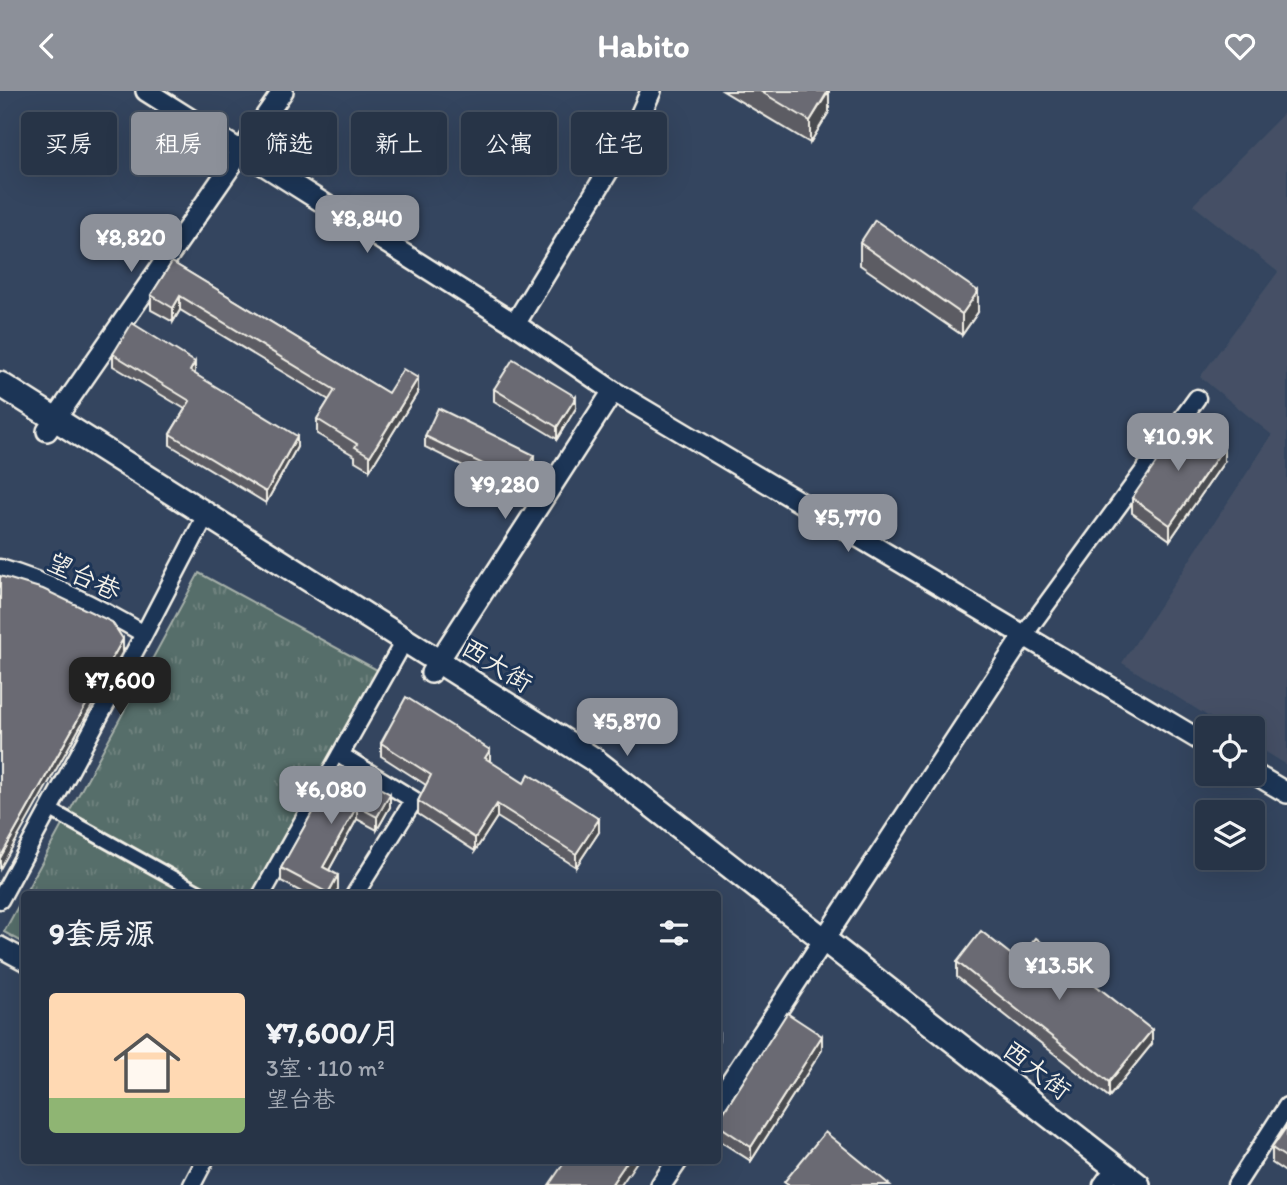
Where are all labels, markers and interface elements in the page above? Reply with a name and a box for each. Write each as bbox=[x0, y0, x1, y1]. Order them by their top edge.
icon: back bbox=[28, 27, 66, 65]
text: Habito bbox=[598, 27, 689, 65]
icon: heart bbox=[1221, 27, 1259, 65]
chip: 买房 bbox=[21, 112, 117, 175]
chip: 租房 bbox=[131, 112, 227, 175]
chip: 筛选 bbox=[241, 112, 337, 175]
chip: 新上 bbox=[351, 112, 447, 175]
chip: 公寓 bbox=[461, 112, 557, 175]
chip: 住宅 bbox=[571, 112, 667, 175]
pin: ¥8,840 bbox=[310, 195, 424, 255]
text: ¥8,840 bbox=[331, 204, 403, 232]
pin: ¥8,820 bbox=[74, 215, 188, 274]
text: ¥8,820 bbox=[96, 223, 166, 251]
pin: ¥10.9K bbox=[1121, 413, 1235, 473]
text: ¥10.9K bbox=[1143, 422, 1213, 450]
pin: ¥9,280 bbox=[448, 461, 562, 521]
text: ¥9,280 bbox=[470, 470, 540, 498]
pin: ¥5,770 bbox=[791, 495, 905, 554]
text: ¥5,770 bbox=[814, 503, 882, 531]
street label: 望台巷 bbox=[42, 545, 126, 607]
street label: 西大街 bbox=[455, 631, 539, 699]
pin: ¥7,600 bbox=[63, 657, 177, 717]
text: ¥7,600 bbox=[85, 666, 155, 694]
pin: ¥5,870 bbox=[570, 699, 684, 758]
text: ¥5,870 bbox=[593, 707, 661, 735]
map controls bbox=[1195, 716, 1265, 870]
button: locate bbox=[1195, 716, 1265, 786]
pin: ¥6,080 bbox=[274, 767, 388, 826]
text: ¥6,080 bbox=[295, 775, 367, 803]
button: layers bbox=[1195, 800, 1265, 870]
icon: filters bbox=[655, 914, 693, 952]
text: 9套房源 bbox=[49, 915, 155, 952]
pin: ¥13.5K bbox=[1002, 943, 1116, 1002]
text: ¥13.5K bbox=[1025, 951, 1093, 979]
text: ¥7,600/月 bbox=[266, 1014, 400, 1051]
icon: home bbox=[105, 1021, 189, 1105]
street label: 西大街 bbox=[996, 1033, 1078, 1107]
text: 3室 · 110 m² bbox=[266, 1054, 385, 1082]
text: 望台巷 bbox=[266, 1085, 335, 1113]

